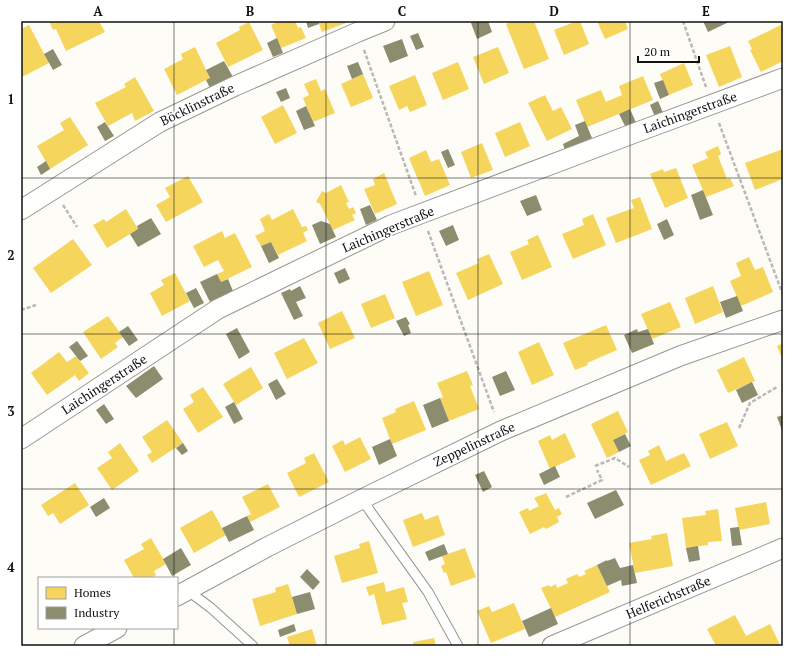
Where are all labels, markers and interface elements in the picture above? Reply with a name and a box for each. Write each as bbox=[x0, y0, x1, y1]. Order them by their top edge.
text: A bbox=[93, 2, 103, 20]
text: B bbox=[246, 2, 254, 20]
text: C bbox=[398, 2, 406, 20]
text: D bbox=[549, 2, 559, 20]
text: E bbox=[702, 2, 710, 20]
scale bar bbox=[638, 38, 699, 64]
text: 20 m bbox=[644, 44, 671, 59]
street label: Böcklinstraße bbox=[157, 78, 237, 130]
street label: Laichingerstraße bbox=[641, 87, 739, 137]
text: 1 bbox=[7, 90, 15, 108]
street label: Laichingerstraße bbox=[339, 202, 437, 256]
text: 2 bbox=[7, 246, 15, 264]
street label: Laichingerstraße bbox=[58, 350, 150, 418]
text: 3 bbox=[7, 402, 15, 420]
street label: Zeppelinstraße bbox=[430, 417, 518, 471]
text: 4 bbox=[7, 558, 15, 576]
street label: Helferichstraße bbox=[623, 571, 713, 623]
legend bbox=[38, 577, 178, 629]
text: Homes bbox=[74, 585, 111, 600]
text: Industry bbox=[74, 605, 120, 620]

